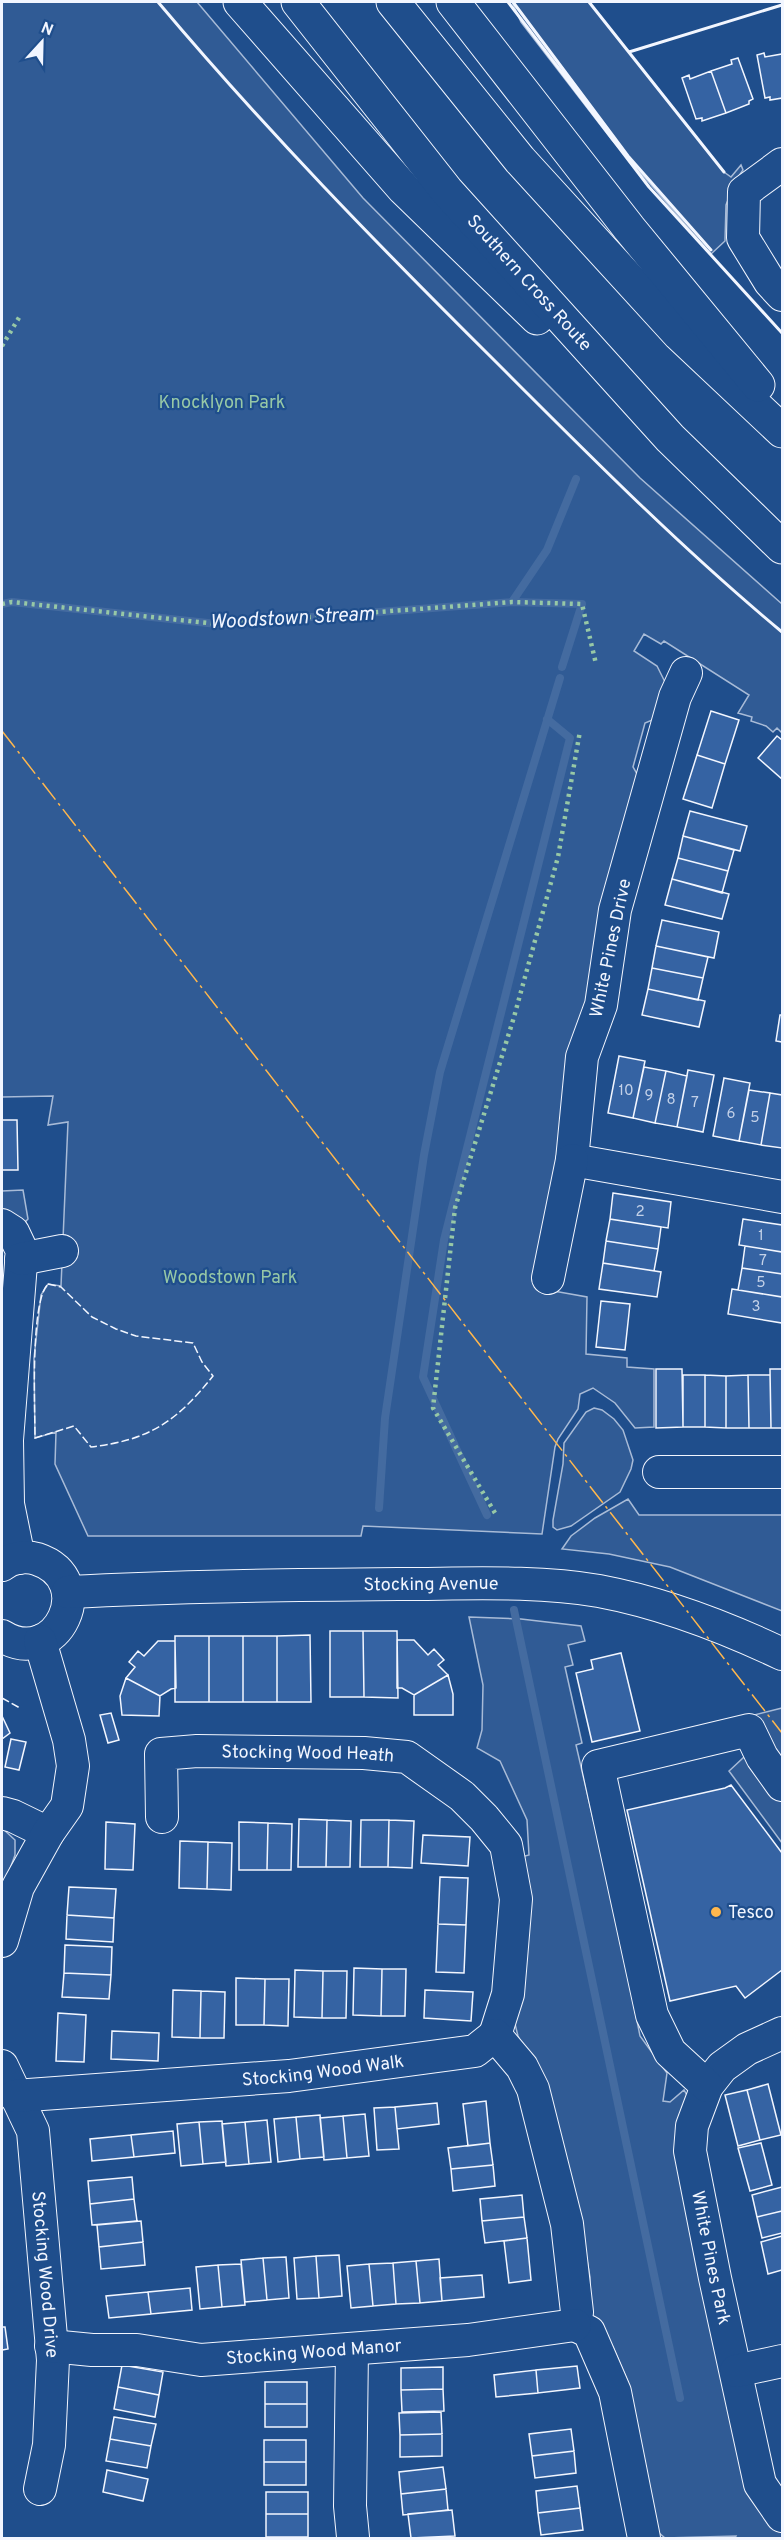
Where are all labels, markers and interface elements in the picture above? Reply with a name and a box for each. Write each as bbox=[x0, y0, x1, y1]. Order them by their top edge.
north arrow bbox=[12, 12, 72, 72]
text: N bbox=[38, 19, 56, 41]
street label: Southern Cross Route bbox=[461, 211, 596, 357]
park label: Knocklyon Park bbox=[159, 392, 285, 415]
water label: Woodstown Stream bbox=[209, 602, 376, 636]
street label: White Pines Drive bbox=[586, 877, 637, 1020]
house number: 10 bbox=[618, 1082, 634, 1101]
house number: 9 bbox=[645, 1087, 653, 1106]
house number: 8 bbox=[666, 1091, 676, 1110]
house number: 7 bbox=[691, 1094, 699, 1113]
house number: 6 bbox=[727, 1105, 736, 1124]
house number: 5 bbox=[750, 1109, 760, 1128]
house number: 2 bbox=[635, 1203, 645, 1222]
house number: 1 bbox=[758, 1227, 764, 1246]
house number: 7 bbox=[759, 1252, 767, 1271]
park label: Woodstown Park bbox=[163, 1267, 297, 1290]
house number: 5 bbox=[756, 1274, 766, 1293]
house number: 3 bbox=[751, 1298, 761, 1317]
street label: Stocking Avenue bbox=[363, 1573, 498, 1597]
street label: Stocking Wood Heath bbox=[221, 1741, 395, 1769]
place label: Tesco bbox=[728, 1902, 774, 1925]
marker: Tesco bbox=[709, 1905, 723, 1919]
street label: Stocking Wood Walk bbox=[241, 2051, 405, 2092]
street label: White Pines Park bbox=[685, 2189, 735, 2327]
street label: Stocking Wood Drive bbox=[25, 2190, 63, 2359]
street label: Stocking Wood Manor bbox=[225, 2335, 402, 2371]

